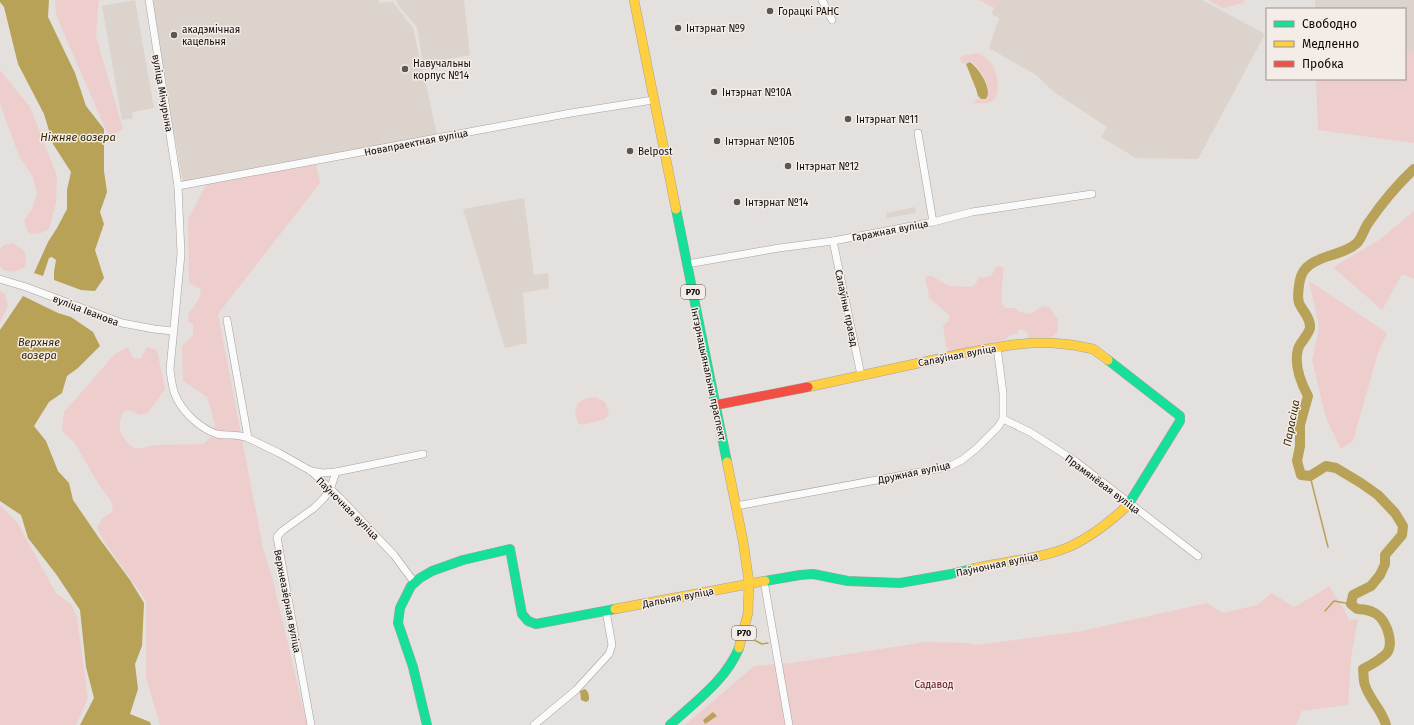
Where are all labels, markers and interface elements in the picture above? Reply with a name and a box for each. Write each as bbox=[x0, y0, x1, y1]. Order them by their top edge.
place label: Горацкі РАНС bbox=[778, 5, 839, 18]
marker: Горацкі РАНС bbox=[765, 6, 775, 16]
legend bbox=[1266, 8, 1406, 80]
text: Свободно bbox=[1302, 17, 1357, 31]
place label: акадэмічная кацельня bbox=[182, 23, 240, 48]
marker: Інтэрнат №9 bbox=[673, 23, 683, 33]
place label: Інтэрнат №9 bbox=[686, 23, 745, 35]
marker: акадэмічная кацельня bbox=[169, 30, 179, 40]
text: Медленно bbox=[1302, 37, 1359, 51]
street label: вуліца Мічурына bbox=[149, 53, 176, 133]
text: Пробка bbox=[1302, 57, 1344, 71]
place label: Навучальны корпус №14 bbox=[413, 58, 471, 82]
marker: Навучальны корпус №14 bbox=[400, 64, 410, 74]
marker: Інтэрнат №10А bbox=[709, 87, 719, 97]
place label: Інтэрнат №10А bbox=[722, 87, 792, 99]
marker: Інтэрнат №11 bbox=[843, 114, 853, 124]
place label: Інтэрнат №11 bbox=[856, 114, 918, 126]
street label: Новапраектная вуліца bbox=[363, 126, 469, 159]
water label: Ніжняе возера bbox=[40, 131, 116, 144]
marker: Інтэрнат №10Б bbox=[712, 136, 722, 146]
place label: Інтэрнат №10Б bbox=[725, 136, 795, 148]
marker: Belpost bbox=[625, 146, 635, 156]
place label: Belpost bbox=[638, 146, 673, 158]
marker: Інтэрнат №12 bbox=[783, 161, 793, 171]
place label: Інтэрнат №12 bbox=[796, 161, 859, 173]
marker: Інтэрнат №14 bbox=[732, 197, 742, 207]
place label: Інтэрнат №14 bbox=[745, 197, 809, 209]
street label: Гаражная вуліца bbox=[851, 217, 929, 244]
street label: Салаўіны праезд bbox=[832, 268, 861, 348]
road number: Р70 bbox=[681, 285, 705, 299]
street label: вуліца Іванова bbox=[51, 292, 121, 329]
street label: Інтэрнацыянальны праспект bbox=[688, 307, 728, 442]
water label: Верхняе возера bbox=[18, 336, 60, 362]
street label: Салаўіная вуліца bbox=[917, 342, 997, 369]
water label: Парасіца bbox=[1281, 399, 1302, 447]
street label: Прамянёвая вуліца bbox=[1062, 452, 1143, 517]
street label: Дружная вуліца bbox=[876, 458, 952, 487]
street label: Паўночная вуліца bbox=[313, 474, 382, 543]
street label: Верхнеазёрная вуліца bbox=[271, 548, 304, 654]
street label: Паўночная вуліца bbox=[955, 549, 1040, 580]
street label: Дальняя вуліца bbox=[640, 584, 715, 611]
road number: Р70 bbox=[732, 626, 756, 640]
park label: Садавод bbox=[915, 679, 954, 691]

